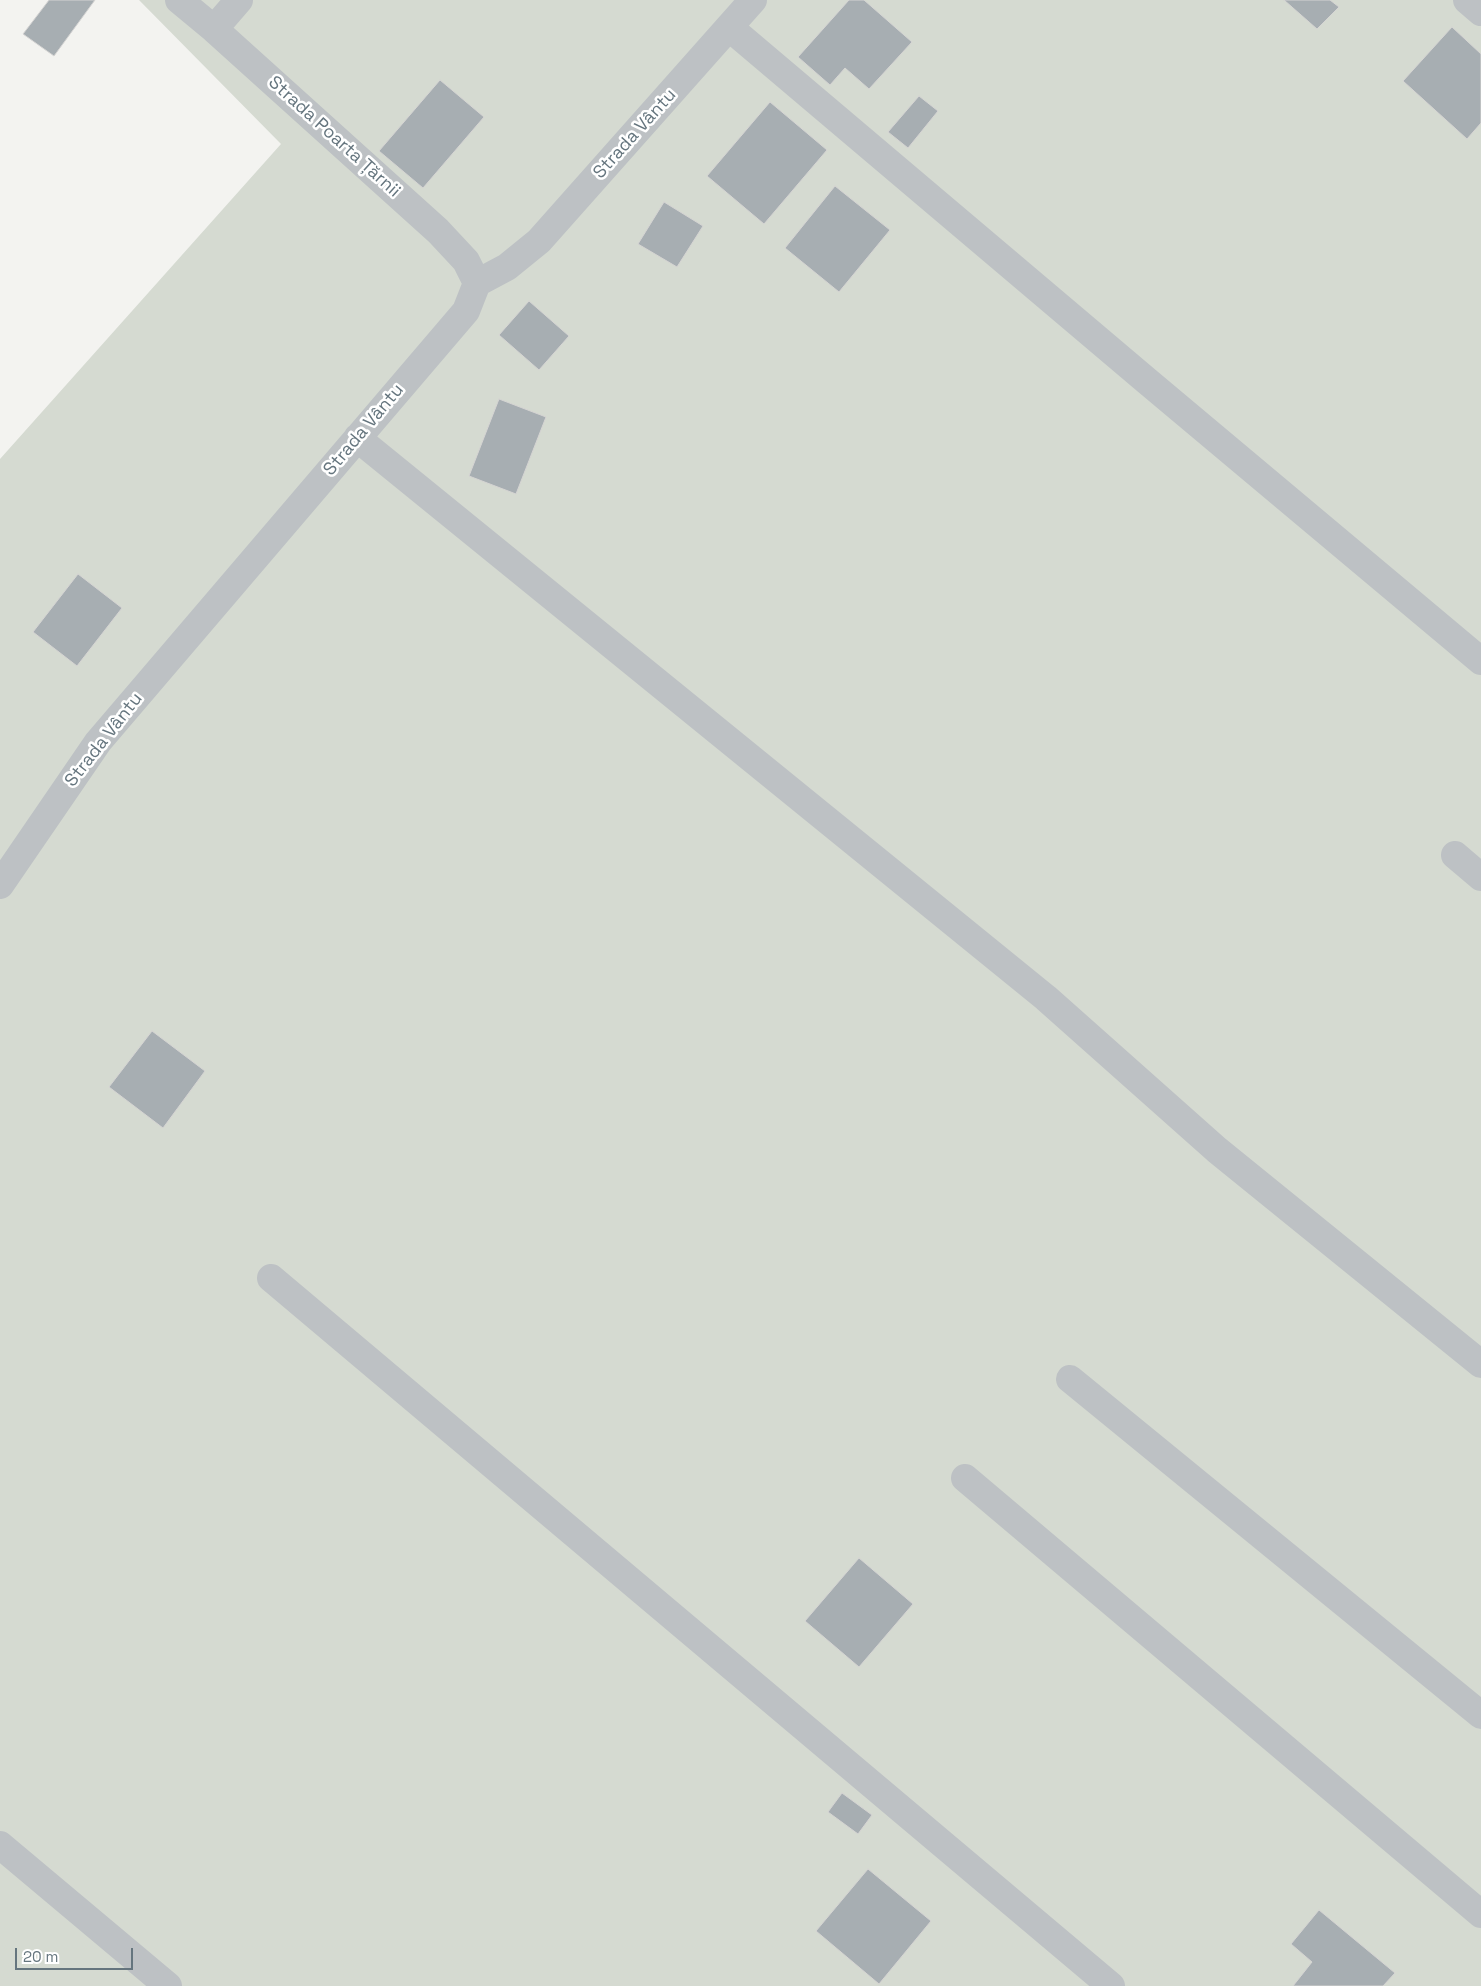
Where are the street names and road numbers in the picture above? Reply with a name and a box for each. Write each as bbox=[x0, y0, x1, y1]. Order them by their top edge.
street label: Strada Poarta Țărnii bbox=[263, 72, 405, 202]
street label: Strada Vântu bbox=[589, 85, 681, 183]
street label: Strada Vântu bbox=[319, 380, 409, 480]
street label: Strada Vântu bbox=[61, 689, 147, 791]

